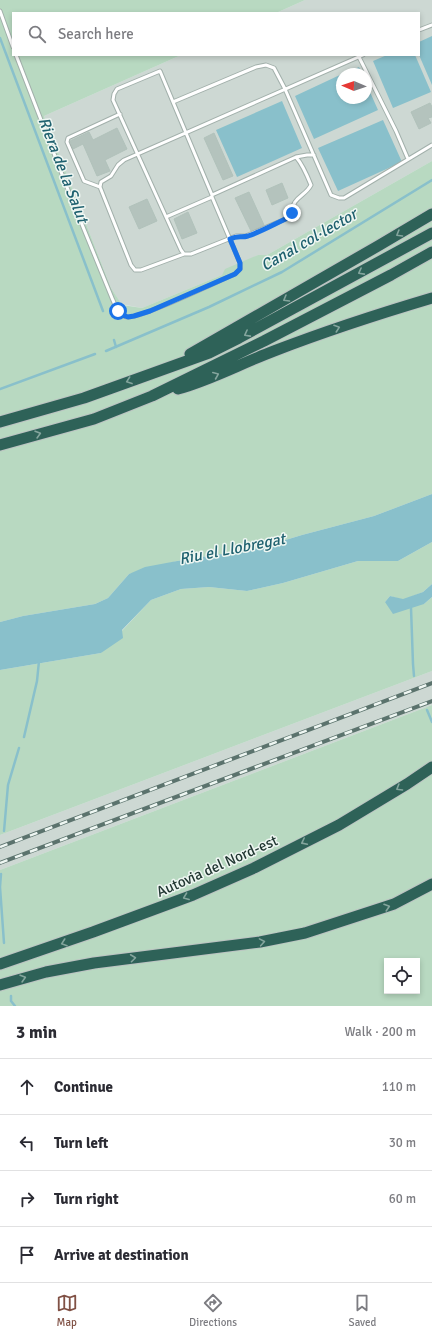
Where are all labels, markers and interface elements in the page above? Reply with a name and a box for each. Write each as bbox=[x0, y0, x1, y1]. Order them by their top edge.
search box bbox=[12, 12, 420, 56]
icon: search bbox=[26, 23, 48, 45]
text: Search here bbox=[58, 25, 134, 43]
north arrow bbox=[336, 68, 372, 104]
water label: Riera de la Salut bbox=[34, 114, 93, 228]
water label: Canal col·lector bbox=[257, 203, 363, 276]
route end bbox=[283, 204, 301, 222]
one-way arrow bbox=[396, 229, 403, 236]
one-way arrow bbox=[358, 268, 365, 275]
one-way arrow bbox=[283, 294, 290, 301]
route start bbox=[109, 302, 127, 320]
one-way arrow bbox=[333, 324, 340, 332]
one-way arrow bbox=[244, 330, 251, 337]
one-way arrow bbox=[211, 372, 219, 380]
one-way arrow bbox=[126, 376, 133, 384]
one-way arrow bbox=[34, 431, 41, 439]
water label: Riu el Llobregat bbox=[177, 528, 289, 569]
one-way arrow bbox=[396, 784, 403, 791]
street label: Autovia del Nord-est bbox=[154, 831, 280, 901]
one-way arrow bbox=[301, 838, 308, 845]
one-way arrow bbox=[183, 893, 190, 901]
one-way arrow bbox=[383, 903, 390, 912]
one-way arrow bbox=[61, 938, 68, 946]
one-way arrow bbox=[258, 938, 265, 947]
one-way arrow bbox=[130, 954, 136, 963]
map controls bbox=[384, 958, 420, 994]
button: locate bbox=[384, 958, 420, 994]
one-way arrow bbox=[19, 974, 26, 983]
text: 3 min bbox=[16, 1022, 57, 1043]
text: Walk · 200 m bbox=[345, 1024, 416, 1040]
icon: ahead bbox=[16, 1076, 38, 1098]
text: Continue bbox=[54, 1078, 113, 1096]
text: 110 m bbox=[382, 1079, 416, 1095]
icon: left bbox=[16, 1132, 38, 1154]
text: Turn left bbox=[54, 1134, 108, 1152]
text: 30 m bbox=[389, 1135, 416, 1151]
icon: right bbox=[16, 1188, 38, 1210]
text: Turn right bbox=[54, 1190, 119, 1208]
text: 60 m bbox=[389, 1191, 416, 1207]
icon: arrive bbox=[16, 1244, 38, 1266]
text: Arrive at destination bbox=[54, 1246, 189, 1264]
tab: Map bbox=[56, 1292, 78, 1329]
tab: Directions bbox=[189, 1292, 237, 1329]
tab: Saved bbox=[349, 1292, 376, 1329]

